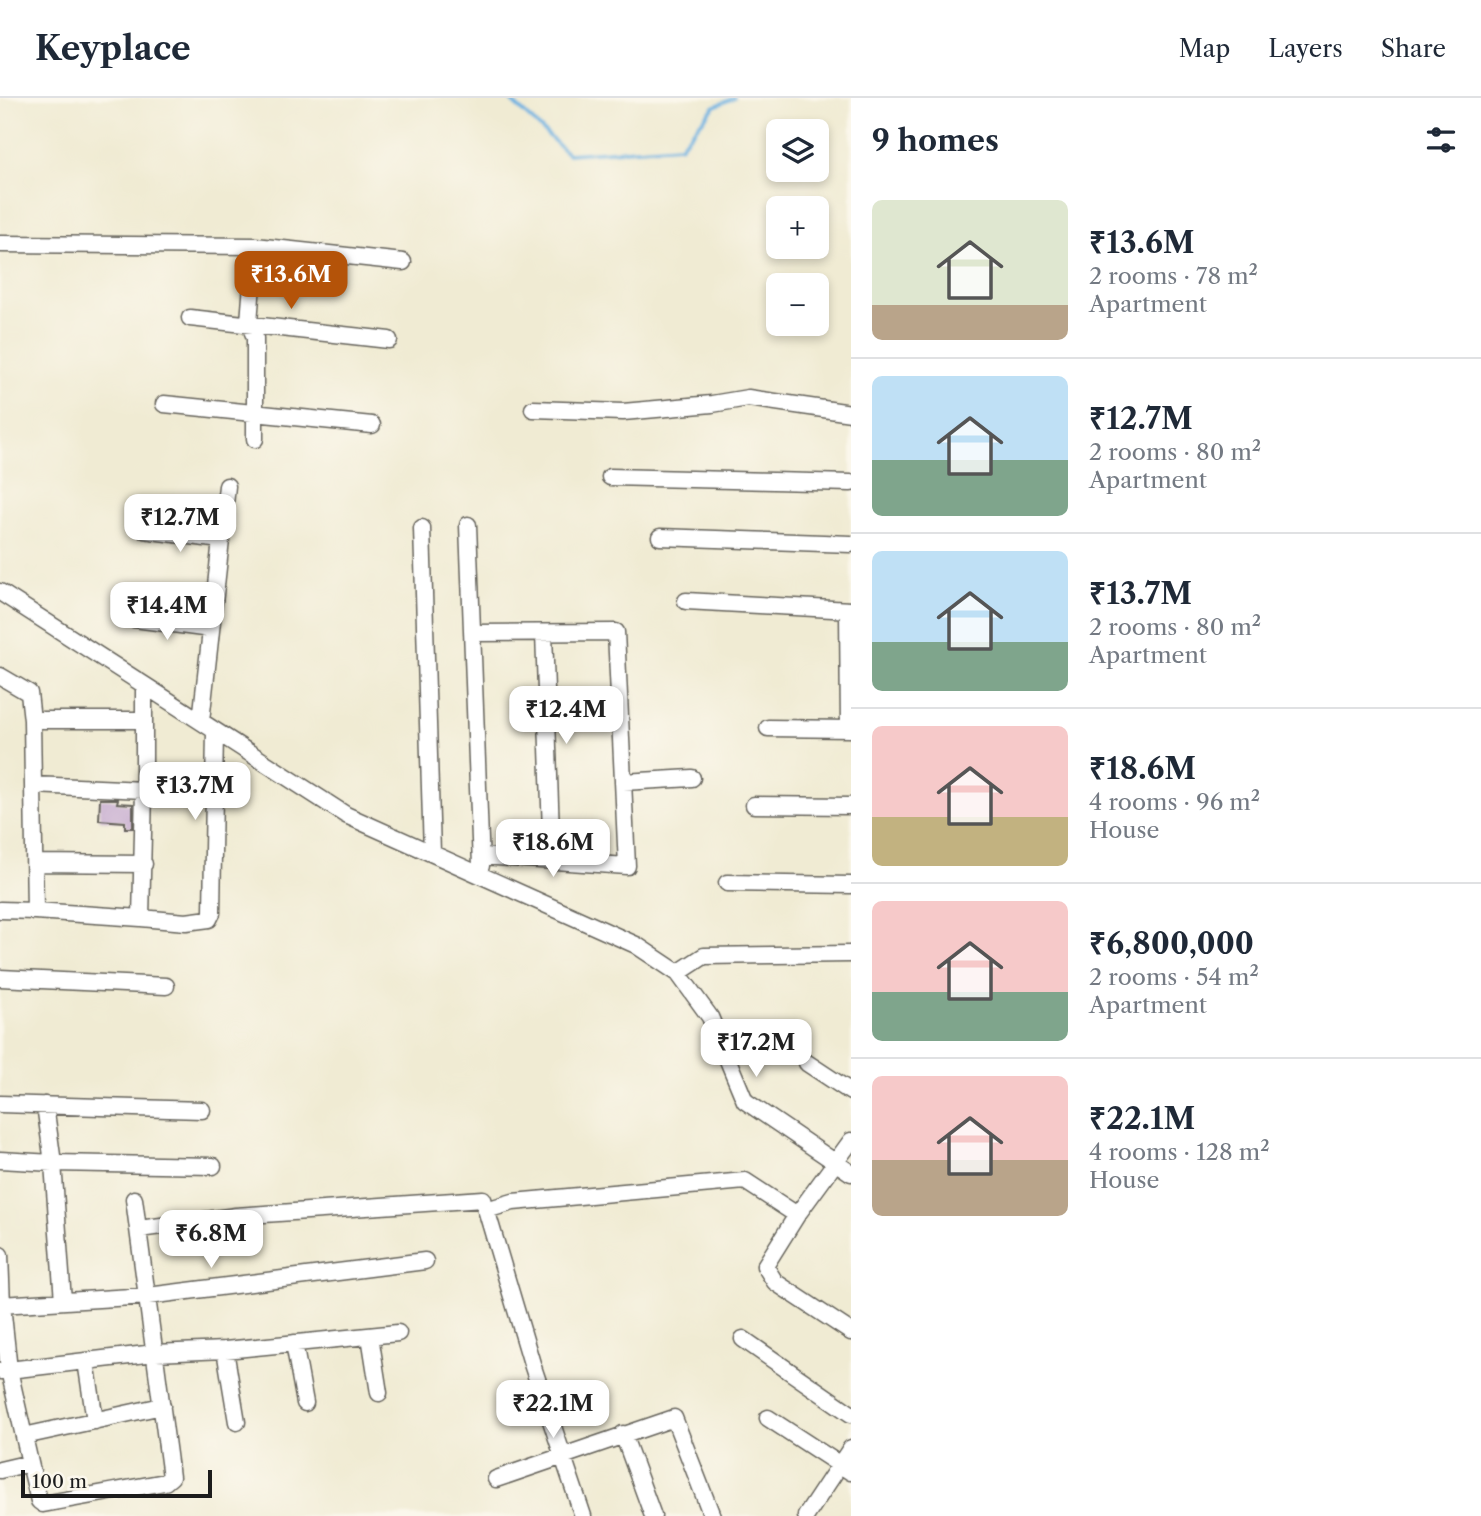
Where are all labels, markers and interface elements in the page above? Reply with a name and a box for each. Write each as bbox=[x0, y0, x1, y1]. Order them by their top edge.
text: Keyplace bbox=[35, 28, 191, 69]
text: Map bbox=[1179, 34, 1230, 63]
text: Layers bbox=[1268, 34, 1343, 63]
text: Share bbox=[1381, 34, 1446, 63]
map controls bbox=[766, 119, 829, 336]
button: layers bbox=[766, 119, 829, 182]
icon: filters bbox=[1422, 121, 1460, 159]
text: 9 homes bbox=[872, 122, 999, 159]
button: + bbox=[766, 196, 829, 259]
text: ₹13.6M bbox=[1089, 224, 1195, 261]
icon: home bbox=[928, 228, 1012, 312]
pin: ₹13.6M bbox=[234, 252, 348, 311]
text: ₹13.6M bbox=[250, 260, 332, 288]
text: 2 rooms · 78 m² bbox=[1089, 262, 1258, 290]
button: − bbox=[766, 273, 829, 336]
text: Apartment bbox=[1089, 290, 1207, 318]
text: ₹12.7M bbox=[1089, 400, 1193, 437]
icon: home bbox=[928, 404, 1012, 488]
text: 2 rooms · 80 m² bbox=[1089, 438, 1261, 466]
text: Apartment bbox=[1089, 466, 1207, 494]
pin: ₹12.7M bbox=[123, 494, 237, 554]
text: ₹12.7M bbox=[140, 503, 220, 531]
text: ₹13.7M bbox=[1089, 575, 1192, 612]
icon: home bbox=[928, 579, 1012, 663]
pin: ₹14.4M bbox=[110, 582, 224, 642]
text: ₹14.4M bbox=[126, 591, 208, 619]
text: 2 rooms · 80 m² bbox=[1089, 613, 1261, 641]
text: Apartment bbox=[1089, 641, 1207, 669]
pin: ₹12.4M bbox=[509, 686, 623, 746]
text: ₹12.4M bbox=[525, 695, 607, 723]
text: ₹18.6M bbox=[1089, 750, 1196, 787]
icon: home bbox=[928, 754, 1012, 838]
pin: ₹13.7M bbox=[138, 762, 252, 822]
text: ₹13.7M bbox=[155, 771, 235, 799]
text: 4 rooms · 96 m² bbox=[1089, 788, 1260, 816]
text: House bbox=[1089, 816, 1159, 844]
pin: ₹18.6M bbox=[496, 820, 610, 879]
text: ₹18.6M bbox=[512, 828, 594, 856]
text: ₹6,800,000 bbox=[1089, 925, 1254, 962]
icon: home bbox=[928, 929, 1012, 1013]
text: 2 rooms · 54 m² bbox=[1089, 963, 1259, 991]
text: Apartment bbox=[1089, 991, 1207, 1019]
pin: ₹17.2M bbox=[699, 1020, 813, 1079]
text: ₹17.2M bbox=[717, 1028, 795, 1056]
text: ₹22.1M bbox=[1089, 1100, 1195, 1137]
icon: home bbox=[928, 1104, 1012, 1188]
text: 4 rooms · 128 m² bbox=[1089, 1138, 1270, 1166]
text: House bbox=[1089, 1166, 1159, 1194]
pin: ₹6.8M bbox=[162, 1210, 260, 1270]
text: ₹6.8M bbox=[175, 1219, 247, 1247]
pin: ₹22.1M bbox=[496, 1380, 610, 1440]
text: ₹22.1M bbox=[512, 1389, 594, 1417]
scale bar bbox=[21, 1467, 212, 1499]
text: 100 m bbox=[32, 1470, 87, 1493]

